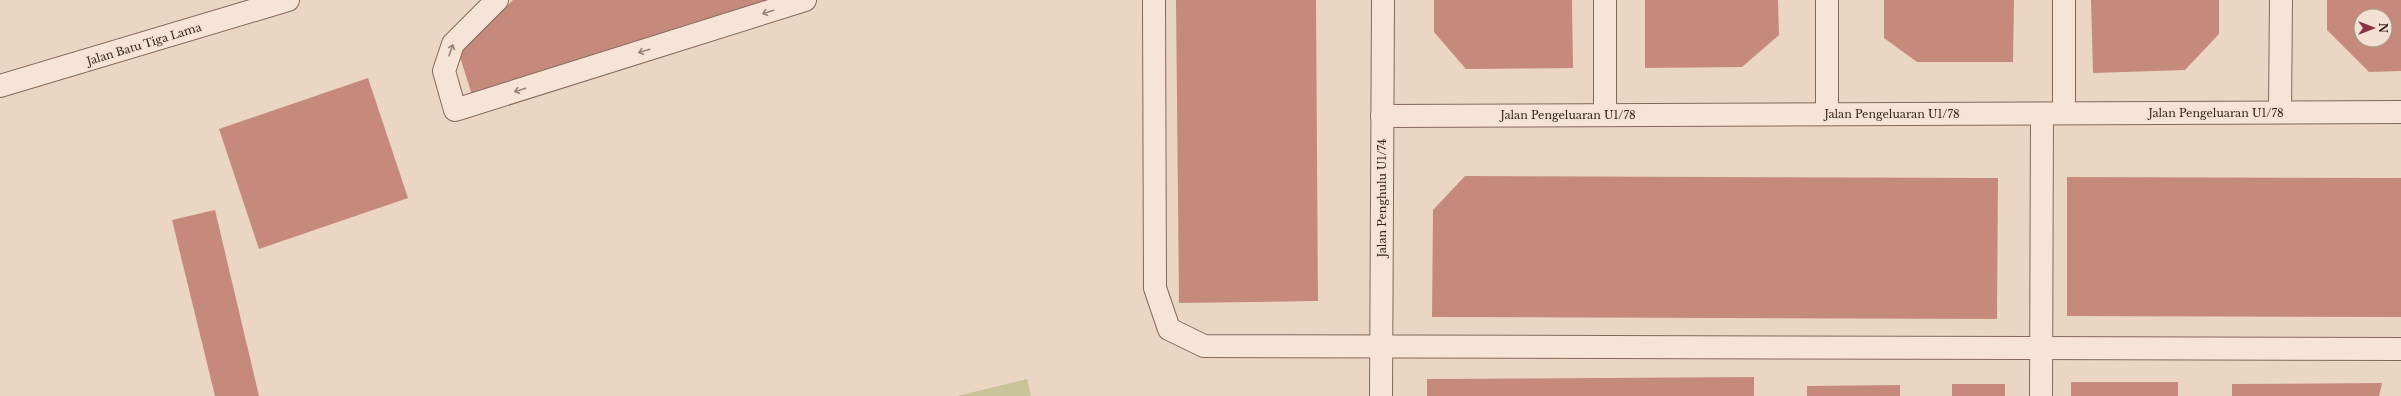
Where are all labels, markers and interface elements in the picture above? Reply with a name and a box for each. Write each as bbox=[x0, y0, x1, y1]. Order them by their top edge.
north arrow bbox=[2353, 8, 2393, 48]
one-way arrow bbox=[761, 9, 774, 16]
street label: Jalan Batu Tiga Lama bbox=[83, 20, 204, 69]
text: N bbox=[2376, 23, 2390, 34]
one-way arrow bbox=[448, 45, 456, 57]
one-way arrow bbox=[637, 48, 650, 55]
one-way arrow bbox=[513, 87, 526, 94]
street label: Jalan Pengeluaran U1/78 bbox=[2146, 106, 2284, 120]
street label: Jalan Pengeluaran U1/78 bbox=[1822, 107, 1960, 121]
street label: Jalan Pengeluaran U1/78 bbox=[1498, 108, 1636, 122]
street label: Jalan Penghulu U1/74 bbox=[1375, 139, 1389, 259]

